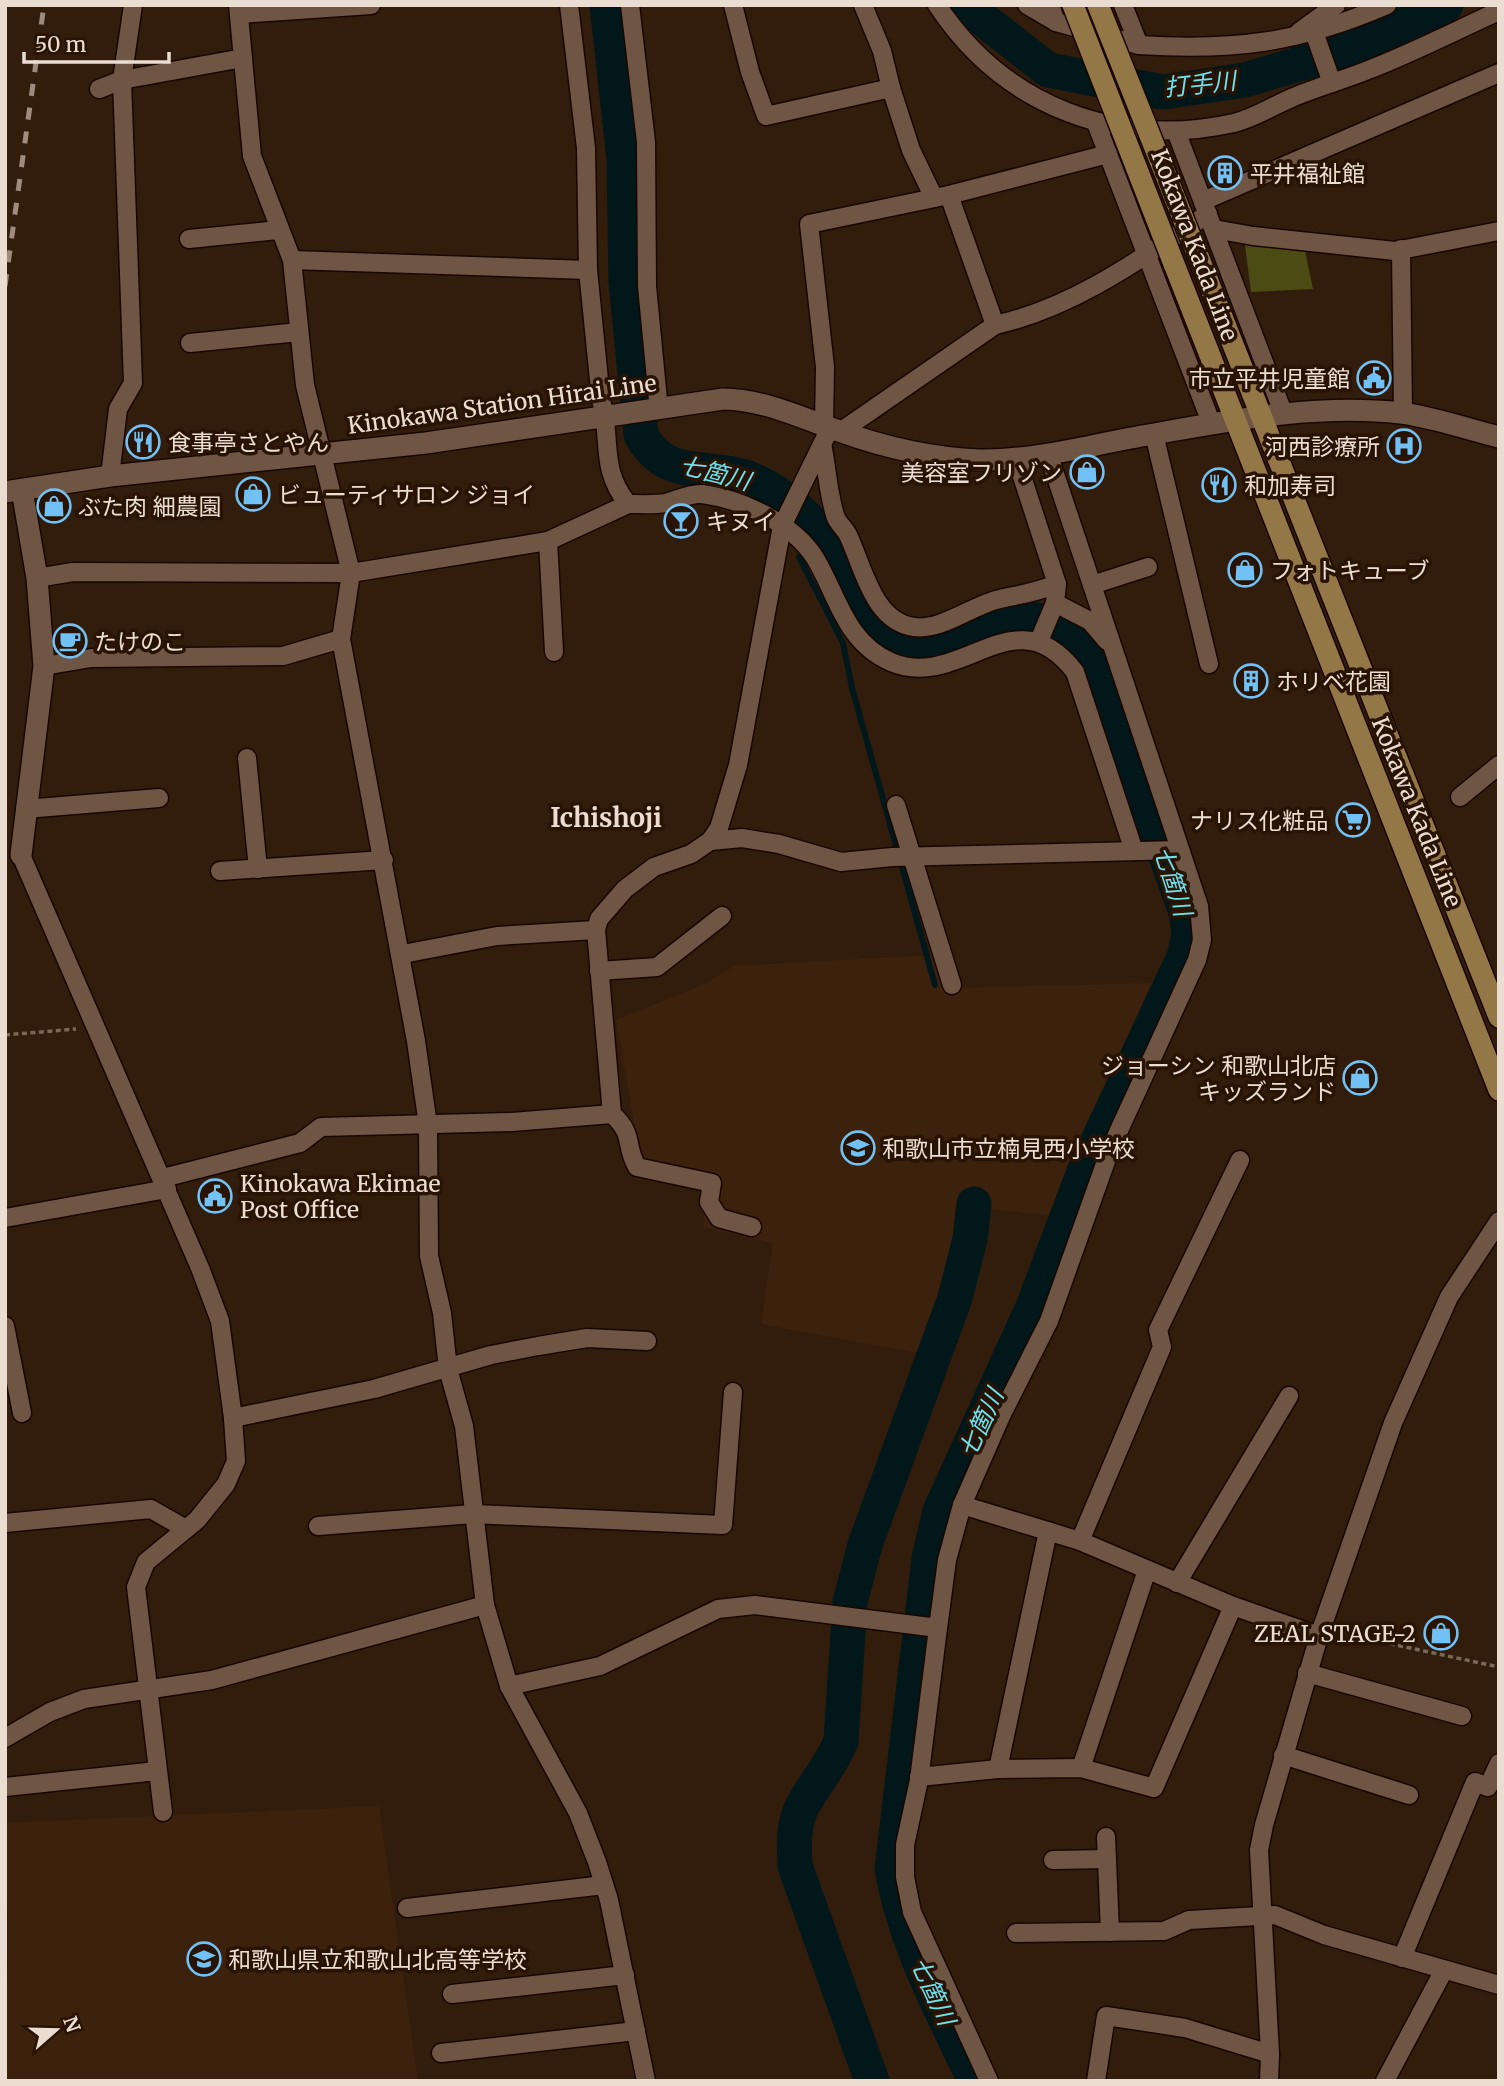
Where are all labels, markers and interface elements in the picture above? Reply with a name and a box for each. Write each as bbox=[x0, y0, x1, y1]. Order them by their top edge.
scale bar bbox=[24, 21, 170, 65]
text: 50 m bbox=[35, 31, 86, 58]
water label: 打手川 bbox=[1163, 65, 1240, 103]
street label: Kokawa Kada Line bbox=[1145, 145, 1245, 345]
building icon: 平井福祉館 bbox=[1206, 154, 1244, 192]
place label: 平井福祉館 bbox=[1250, 159, 1365, 188]
public building icon: 市立平井児童館 bbox=[1355, 359, 1393, 397]
place label: 市立平井児童館 bbox=[1189, 364, 1350, 393]
street label: Kinokawa Station Hirai Line bbox=[346, 368, 658, 440]
restaurant icon: 食事亭さとやん bbox=[124, 423, 162, 461]
hospital icon: 河西診療所 bbox=[1385, 427, 1423, 465]
place label: 食事亭さとやん bbox=[168, 428, 329, 457]
place label: 河西診療所 bbox=[1265, 432, 1380, 461]
water label: 七箇川 bbox=[676, 449, 757, 497]
shop icon: 美容室フリゾン bbox=[1068, 453, 1106, 491]
place label: 美容室フリゾン bbox=[901, 458, 1062, 487]
restaurant icon: 和加寿司 bbox=[1200, 466, 1238, 504]
place label: 和加寿司 bbox=[1244, 471, 1336, 500]
shop icon: ビューティサロン ジョイ bbox=[234, 475, 272, 513]
place label: ビューティサロン ジョイ bbox=[278, 480, 535, 509]
shop icon: ぶた肉 細農園 bbox=[35, 487, 73, 525]
place label: ぶた肉 細農園 bbox=[78, 492, 221, 521]
bar icon: キヌイ bbox=[662, 502, 700, 540]
place label: キヌイ bbox=[706, 507, 775, 536]
shop icon: フォトキューブ bbox=[1226, 551, 1264, 589]
place label: フォトキューブ bbox=[1270, 556, 1430, 585]
cafe icon: たけのこ bbox=[51, 622, 89, 660]
place label: たけのこ bbox=[94, 627, 186, 656]
building icon: ホリベ花園 bbox=[1232, 662, 1270, 700]
place label: ホリベ花園 bbox=[1276, 667, 1391, 696]
street label: Kokawa Kada Line bbox=[1366, 713, 1468, 911]
district label: Ichishoji bbox=[550, 801, 662, 834]
supermarket icon: ナリス化粧品 bbox=[1334, 801, 1372, 839]
place label: ナリス化粧品 bbox=[1190, 806, 1328, 835]
water label: 七箇川 bbox=[1147, 842, 1200, 923]
place label: ジョーシン 和歌山北店 キッズランド bbox=[1101, 1051, 1336, 1106]
shop icon: ジョーシン 和歌山北店 キッズランド bbox=[1341, 1059, 1379, 1097]
school or university icon: 和歌山市立楠見西小学校 bbox=[839, 1129, 877, 1167]
place label: 和歌山市立楠見西小学校 bbox=[882, 1134, 1135, 1163]
place label: Kinokawa Ekimae Post Office bbox=[240, 1169, 440, 1224]
public building icon: Kinokawa Ekimae Post Office bbox=[196, 1177, 234, 1215]
water label: 七箇川 bbox=[952, 1381, 1012, 1462]
shop icon: ZEAL STAGE-2 bbox=[1422, 1614, 1460, 1652]
place label: ZEAL STAGE-2 bbox=[1254, 1619, 1416, 1648]
school or university icon: 和歌山県立和歌山北高等学校 bbox=[185, 1940, 223, 1978]
place label: 和歌山県立和歌山北高等学校 bbox=[228, 1945, 527, 1974]
water label: 七箇川 bbox=[904, 1952, 964, 2033]
north arrow bbox=[21, 1995, 91, 2065]
text: N bbox=[58, 2013, 86, 2035]

